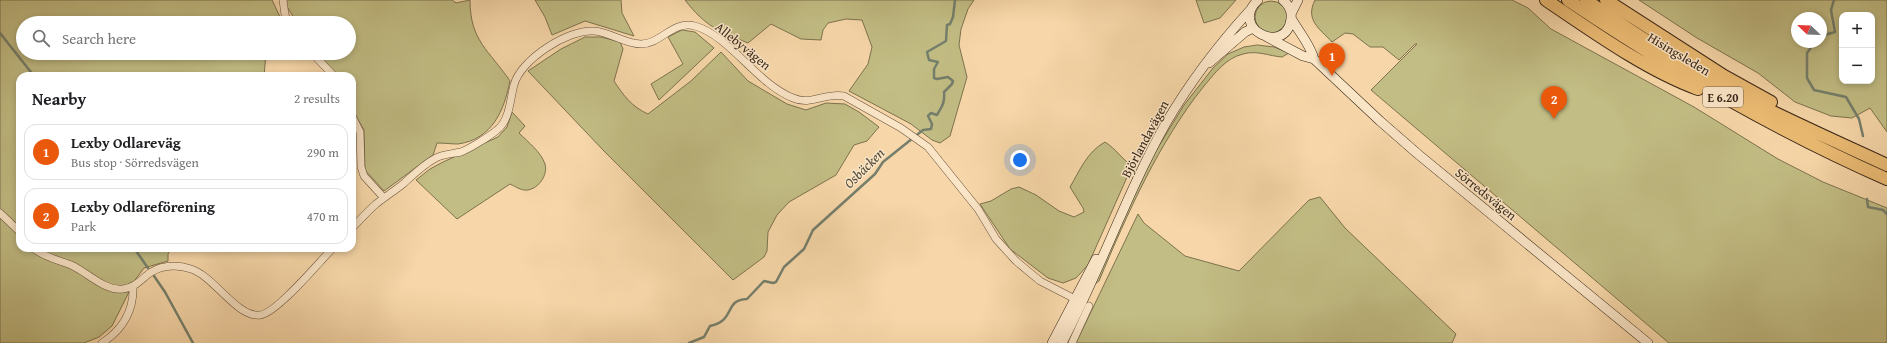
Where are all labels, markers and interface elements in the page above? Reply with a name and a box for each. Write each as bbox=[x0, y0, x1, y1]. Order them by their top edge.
north arrow bbox=[1791, 12, 1827, 48]
map controls bbox=[1839, 12, 1875, 84]
button: + bbox=[1839, 12, 1875, 48]
search box bbox=[16, 16, 356, 60]
street label: Allebyvägen bbox=[711, 18, 776, 75]
icon: search bbox=[30, 27, 52, 49]
text: Search here bbox=[62, 28, 136, 49]
street label: Hisingsleden bbox=[1644, 28, 1715, 81]
pin: 1 bbox=[1319, 43, 1345, 76]
button: − bbox=[1839, 48, 1875, 84]
text: Nearby bbox=[32, 86, 86, 111]
pin: 2 bbox=[1541, 86, 1567, 119]
road number: E 6.20 bbox=[1703, 87, 1743, 107]
text: 2 results bbox=[294, 89, 340, 108]
street label: Björlandavägen bbox=[1117, 96, 1174, 181]
text: Lexby Odlareväg bbox=[71, 132, 181, 153]
text: 1 bbox=[43, 143, 49, 162]
text: 290 m bbox=[307, 143, 339, 162]
water label: Osbäcken bbox=[839, 143, 889, 193]
your location bbox=[1010, 150, 1030, 170]
text: Bus stop · Sörredsvägen bbox=[71, 153, 199, 172]
street label: Sörredsvägen bbox=[1451, 163, 1521, 225]
text: Lexby Odlareförening bbox=[71, 196, 215, 217]
text: 2 bbox=[43, 207, 49, 226]
text: 470 m bbox=[307, 207, 339, 226]
text: Park bbox=[71, 217, 96, 236]

